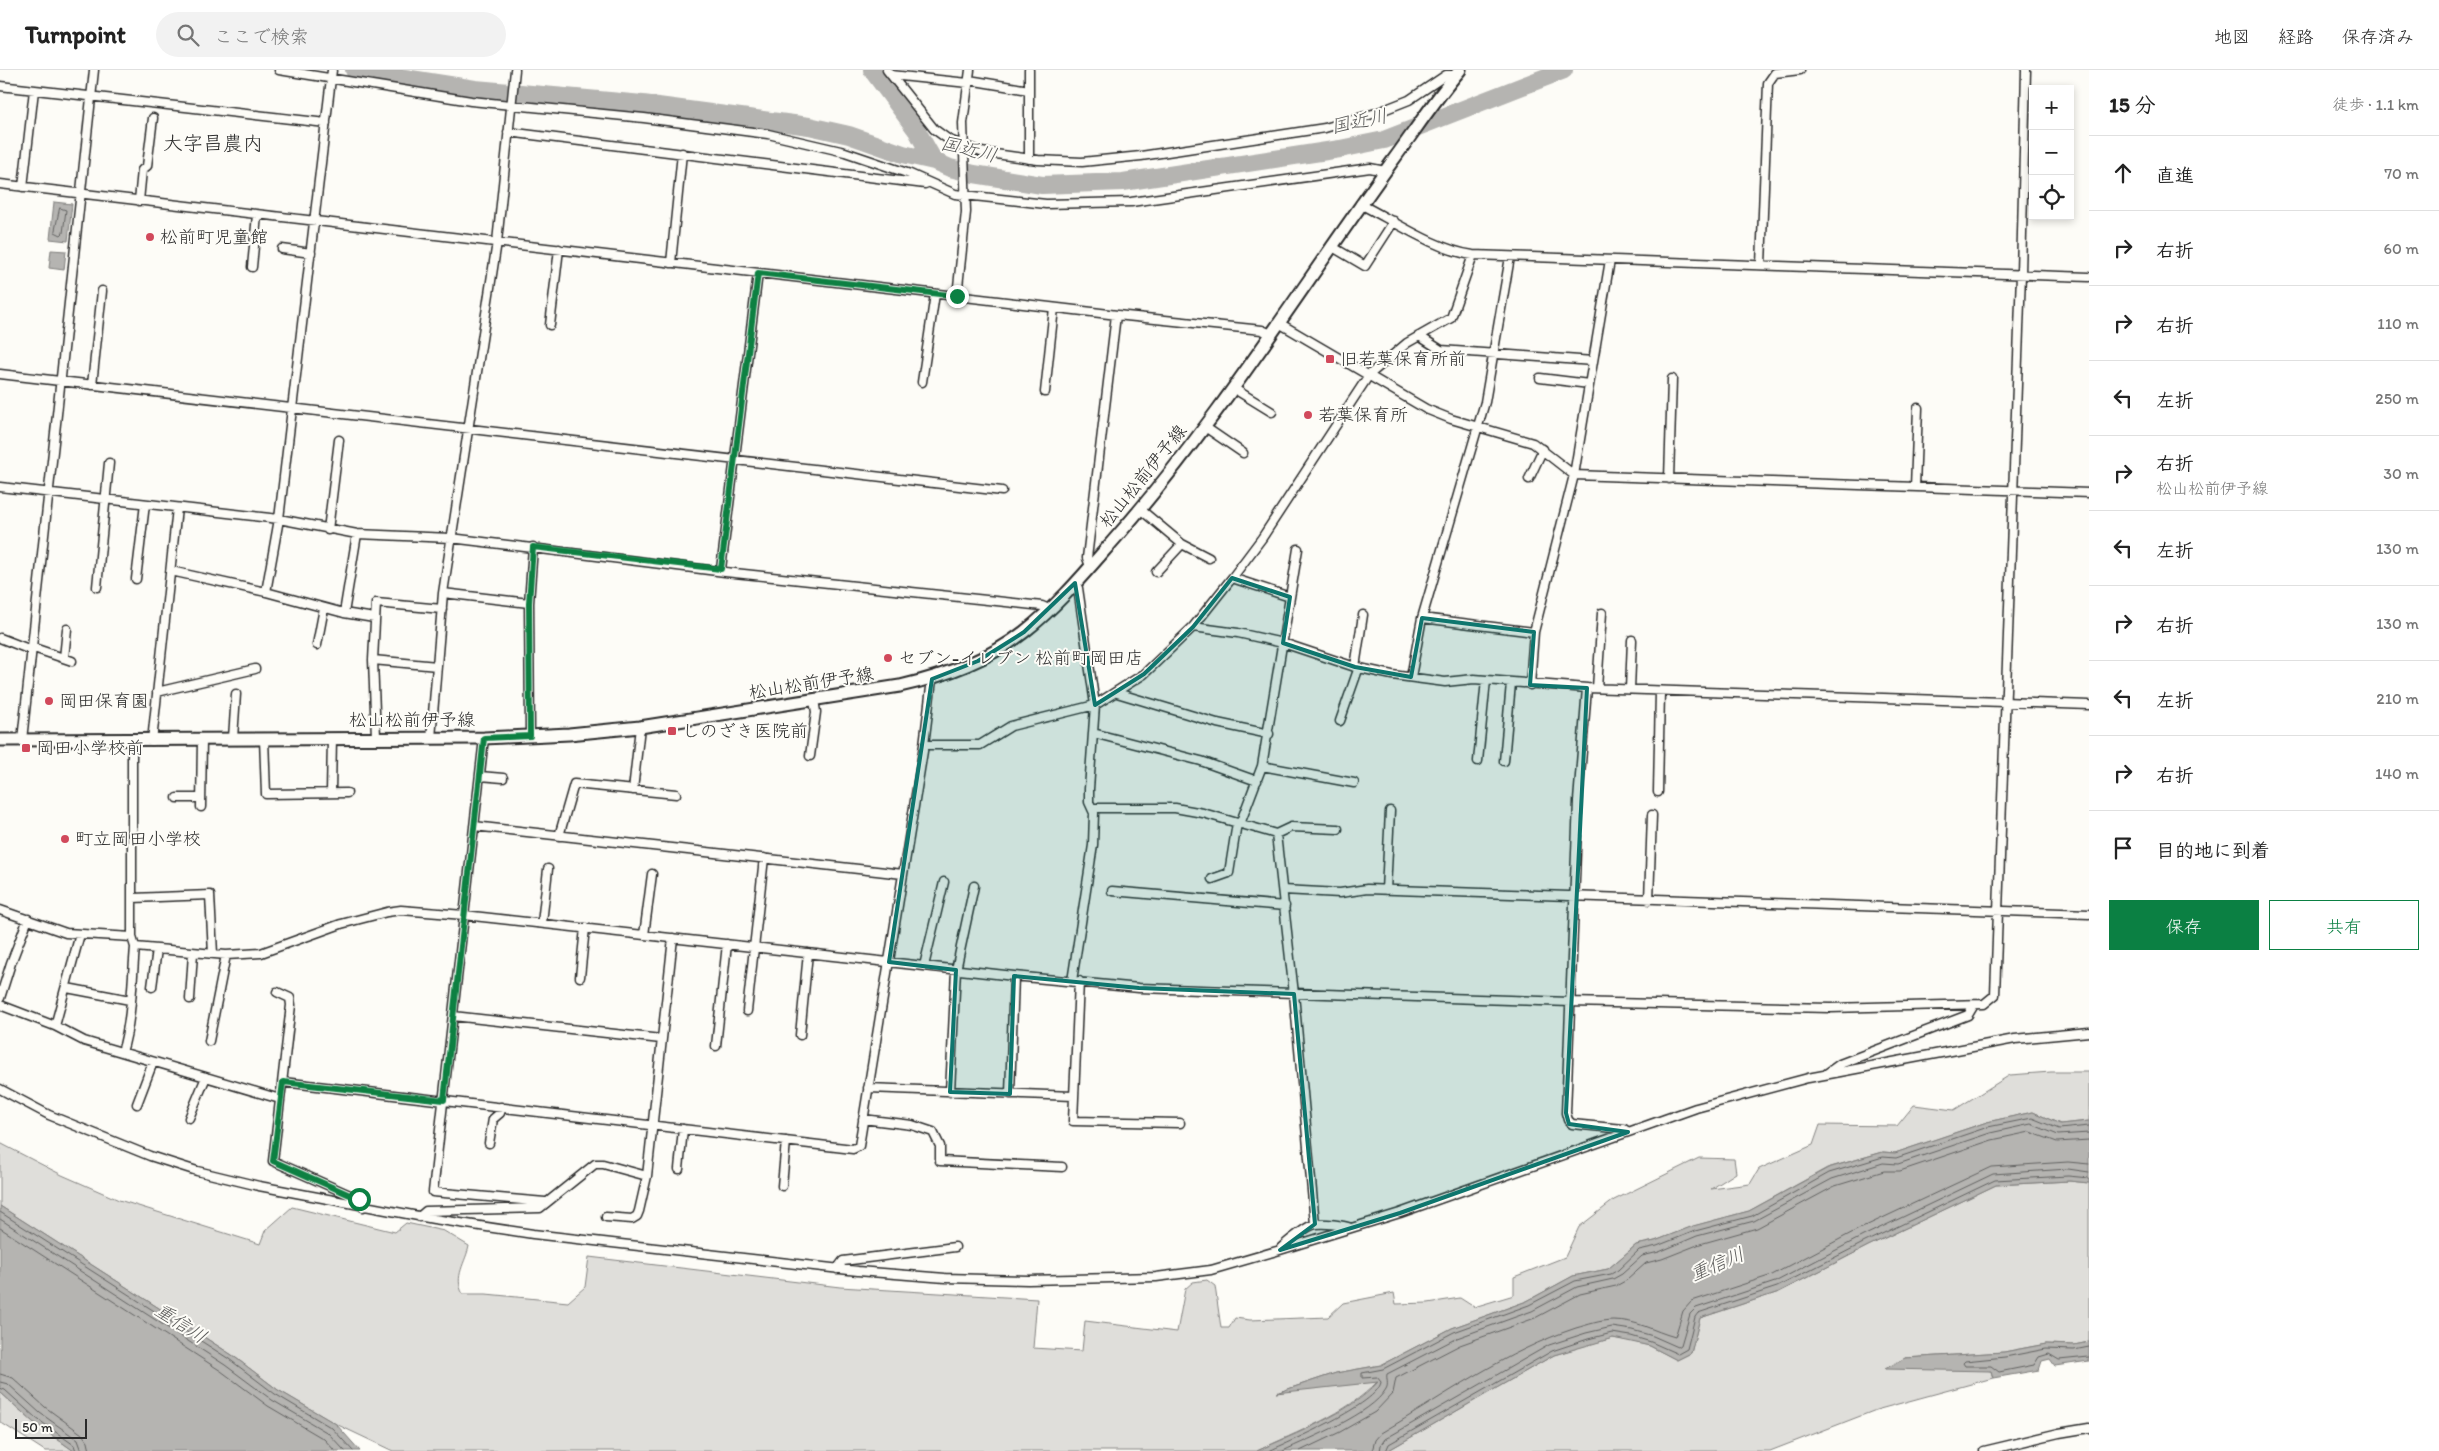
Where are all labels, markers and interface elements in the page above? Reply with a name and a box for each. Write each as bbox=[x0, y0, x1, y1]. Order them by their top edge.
search box bbox=[156, 12, 506, 57]
text: Turnpoint bbox=[25, 20, 126, 49]
icon: search bbox=[174, 21, 202, 49]
text: ここで検索 bbox=[214, 25, 309, 48]
text: 地図 bbox=[2214, 26, 2250, 48]
text: 経路 bbox=[2278, 26, 2314, 48]
text: 保存済み bbox=[2342, 26, 2414, 48]
map controls bbox=[2029, 85, 2074, 220]
button: + bbox=[2029, 85, 2074, 130]
text: 15 分 bbox=[2109, 92, 2156, 117]
text: 徒歩 · 1.1 km bbox=[2332, 95, 2419, 114]
water label: 国近川 bbox=[1329, 104, 1389, 138]
button: − bbox=[2029, 130, 2074, 175]
district label: 大字昌農内 bbox=[163, 131, 263, 155]
water label: 国近川 bbox=[939, 131, 999, 167]
icon: ahead bbox=[2109, 159, 2137, 187]
text: 直進 bbox=[2156, 164, 2194, 187]
text: 70 m bbox=[2384, 164, 2419, 183]
button: locate bbox=[2029, 175, 2074, 220]
place label: 松前町児童館 bbox=[160, 226, 268, 248]
marker: 松前町児童館 bbox=[144, 231, 156, 243]
icon: right bbox=[2109, 234, 2137, 262]
text: 右折 bbox=[2156, 239, 2194, 262]
text: 60 m bbox=[2384, 239, 2419, 258]
route end bbox=[946, 285, 969, 308]
icon: right bbox=[2109, 309, 2137, 337]
text: 右折 bbox=[2156, 314, 2194, 337]
text: 110 m bbox=[2377, 314, 2419, 333]
place label: 旧若葉保育所前 bbox=[1340, 348, 1466, 370]
marker: 旧若葉保育所前 bbox=[1324, 353, 1336, 365]
icon: left bbox=[2109, 384, 2137, 412]
text: 左折 bbox=[2156, 389, 2194, 412]
text: 250 m bbox=[2375, 389, 2419, 408]
place label: 若葉保育所 bbox=[1318, 404, 1408, 426]
marker: 若葉保育所 bbox=[1302, 409, 1314, 421]
street label: 松山松前伊予線 bbox=[1095, 420, 1191, 532]
text: 右折 bbox=[2156, 452, 2194, 475]
icon: right bbox=[2109, 459, 2137, 487]
text: 30 m bbox=[2383, 464, 2419, 483]
text: 松山松前伊予線 bbox=[2156, 479, 2268, 498]
icon: left bbox=[2109, 534, 2137, 562]
text: 左折 bbox=[2156, 539, 2194, 562]
text: 130 m bbox=[2376, 539, 2419, 558]
icon: right bbox=[2109, 609, 2137, 637]
text: 右折 bbox=[2156, 614, 2194, 637]
text: 130 m bbox=[2376, 614, 2419, 633]
place label: セブン-イレブン 松前町岡田店 bbox=[898, 647, 1143, 669]
marker: セブン-イレブン 松前町岡田店 bbox=[882, 652, 894, 664]
street label: 松山松前伊予線 bbox=[747, 662, 875, 704]
icon: left bbox=[2109, 684, 2137, 712]
text: 左折 bbox=[2156, 689, 2194, 712]
text: 210 m bbox=[2376, 689, 2419, 708]
place label: 岡田保育園 bbox=[59, 690, 149, 712]
marker: 岡田保育園 bbox=[43, 695, 55, 707]
street label: 松山松前伊予線 bbox=[349, 709, 475, 731]
place label: しのざき医院前 bbox=[682, 720, 808, 742]
marker: しのざき医院前 bbox=[666, 725, 678, 737]
place label: 岡田小学校前 bbox=[36, 737, 144, 759]
marker: 岡田小学校前 bbox=[20, 742, 32, 754]
icon: right bbox=[2109, 759, 2137, 787]
text: 右折 bbox=[2156, 764, 2194, 787]
text: 140 m bbox=[2375, 764, 2419, 783]
place label: 町立岡田小学校 bbox=[75, 828, 201, 850]
marker: 町立岡田小学校 bbox=[59, 833, 71, 845]
icon: arrive bbox=[2109, 834, 2137, 862]
text: 目的地に到着 bbox=[2156, 839, 2270, 862]
button: 保存 bbox=[2109, 900, 2259, 950]
button: 共有 bbox=[2269, 900, 2419, 950]
route start bbox=[348, 1188, 371, 1211]
water label: 重信川 bbox=[1686, 1242, 1748, 1286]
water label: 重信川 bbox=[151, 1298, 211, 1348]
scale bar bbox=[15, 1416, 88, 1439]
text: 50 m bbox=[22, 1419, 53, 1436]

